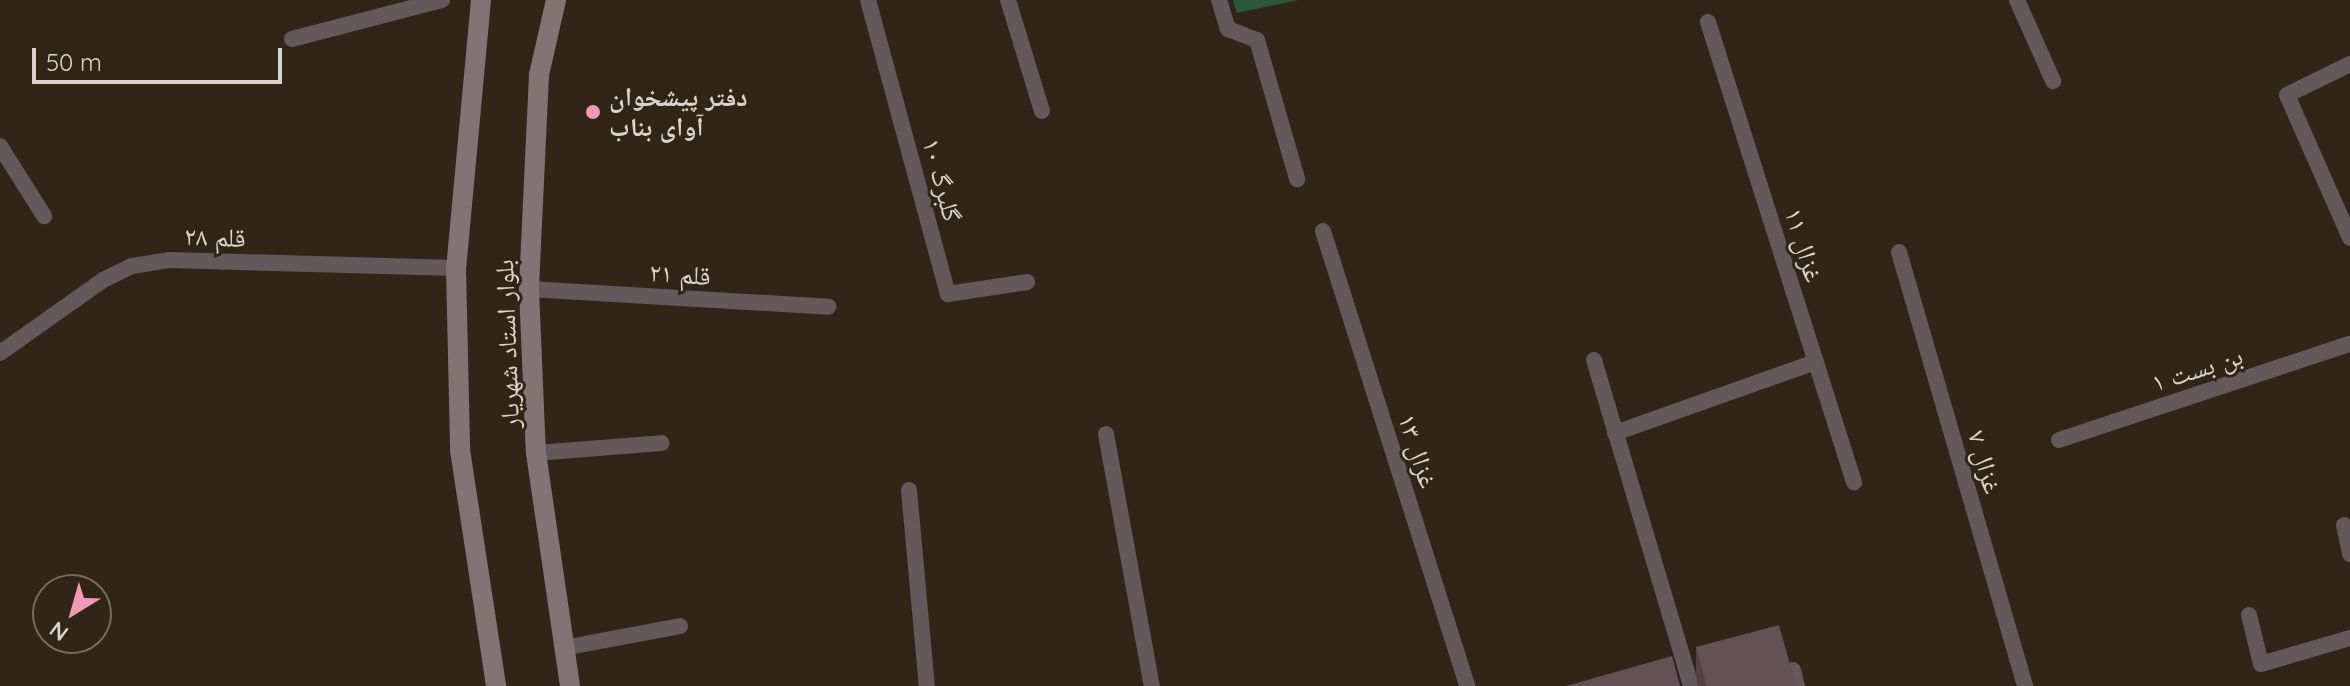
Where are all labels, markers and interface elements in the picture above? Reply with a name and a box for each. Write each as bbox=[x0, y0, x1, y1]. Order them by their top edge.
scale bar bbox=[36, 32, 286, 82]
text: 50 m bbox=[46, 47, 102, 77]
place label: دفتر پیشخوان آوای بناب bbox=[609, 81, 748, 142]
marker: دفتر پیشخوان آوای بناب bbox=[584, 103, 602, 121]
street label: گلبرگ ۱۰ bbox=[916, 135, 968, 225]
street label: غزال ۱۱ bbox=[1778, 204, 1830, 286]
street label: قلم ۲۸ bbox=[184, 220, 246, 254]
street label: قلم ۲۱ bbox=[648, 256, 712, 292]
street label: بلوار استاد شهریار bbox=[488, 259, 526, 429]
street label: بن بست ۱ bbox=[2148, 340, 2246, 398]
street label: غزال ۱۳ bbox=[1391, 410, 1445, 492]
street label: غزال ۷ bbox=[1961, 427, 2009, 497]
north arrow bbox=[32, 574, 112, 654]
text: N bbox=[44, 616, 74, 648]

